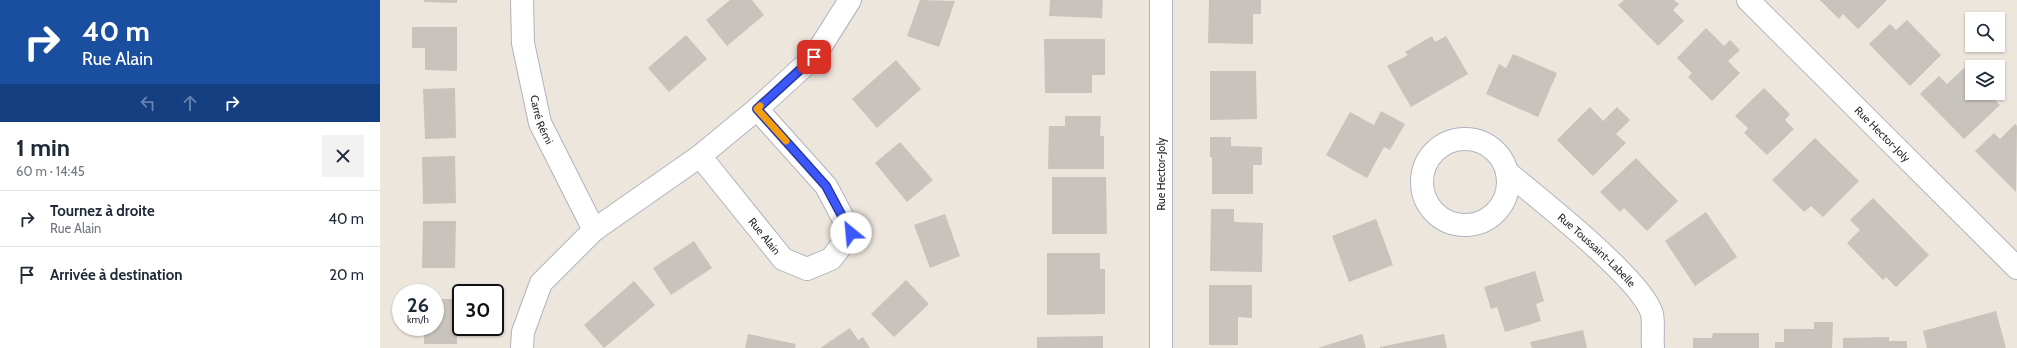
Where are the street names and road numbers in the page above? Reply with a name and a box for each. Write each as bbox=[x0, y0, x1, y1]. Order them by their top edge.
street label: Carré Rémi bbox=[527, 94, 556, 146]
street label: Rue Hector-Joly bbox=[1852, 103, 1914, 165]
street label: Rue Hector-Joly bbox=[1154, 137, 1168, 211]
street label: Rue Toussaint-Labelle bbox=[1555, 210, 1639, 290]
street label: Rue Alain bbox=[746, 215, 784, 258]

